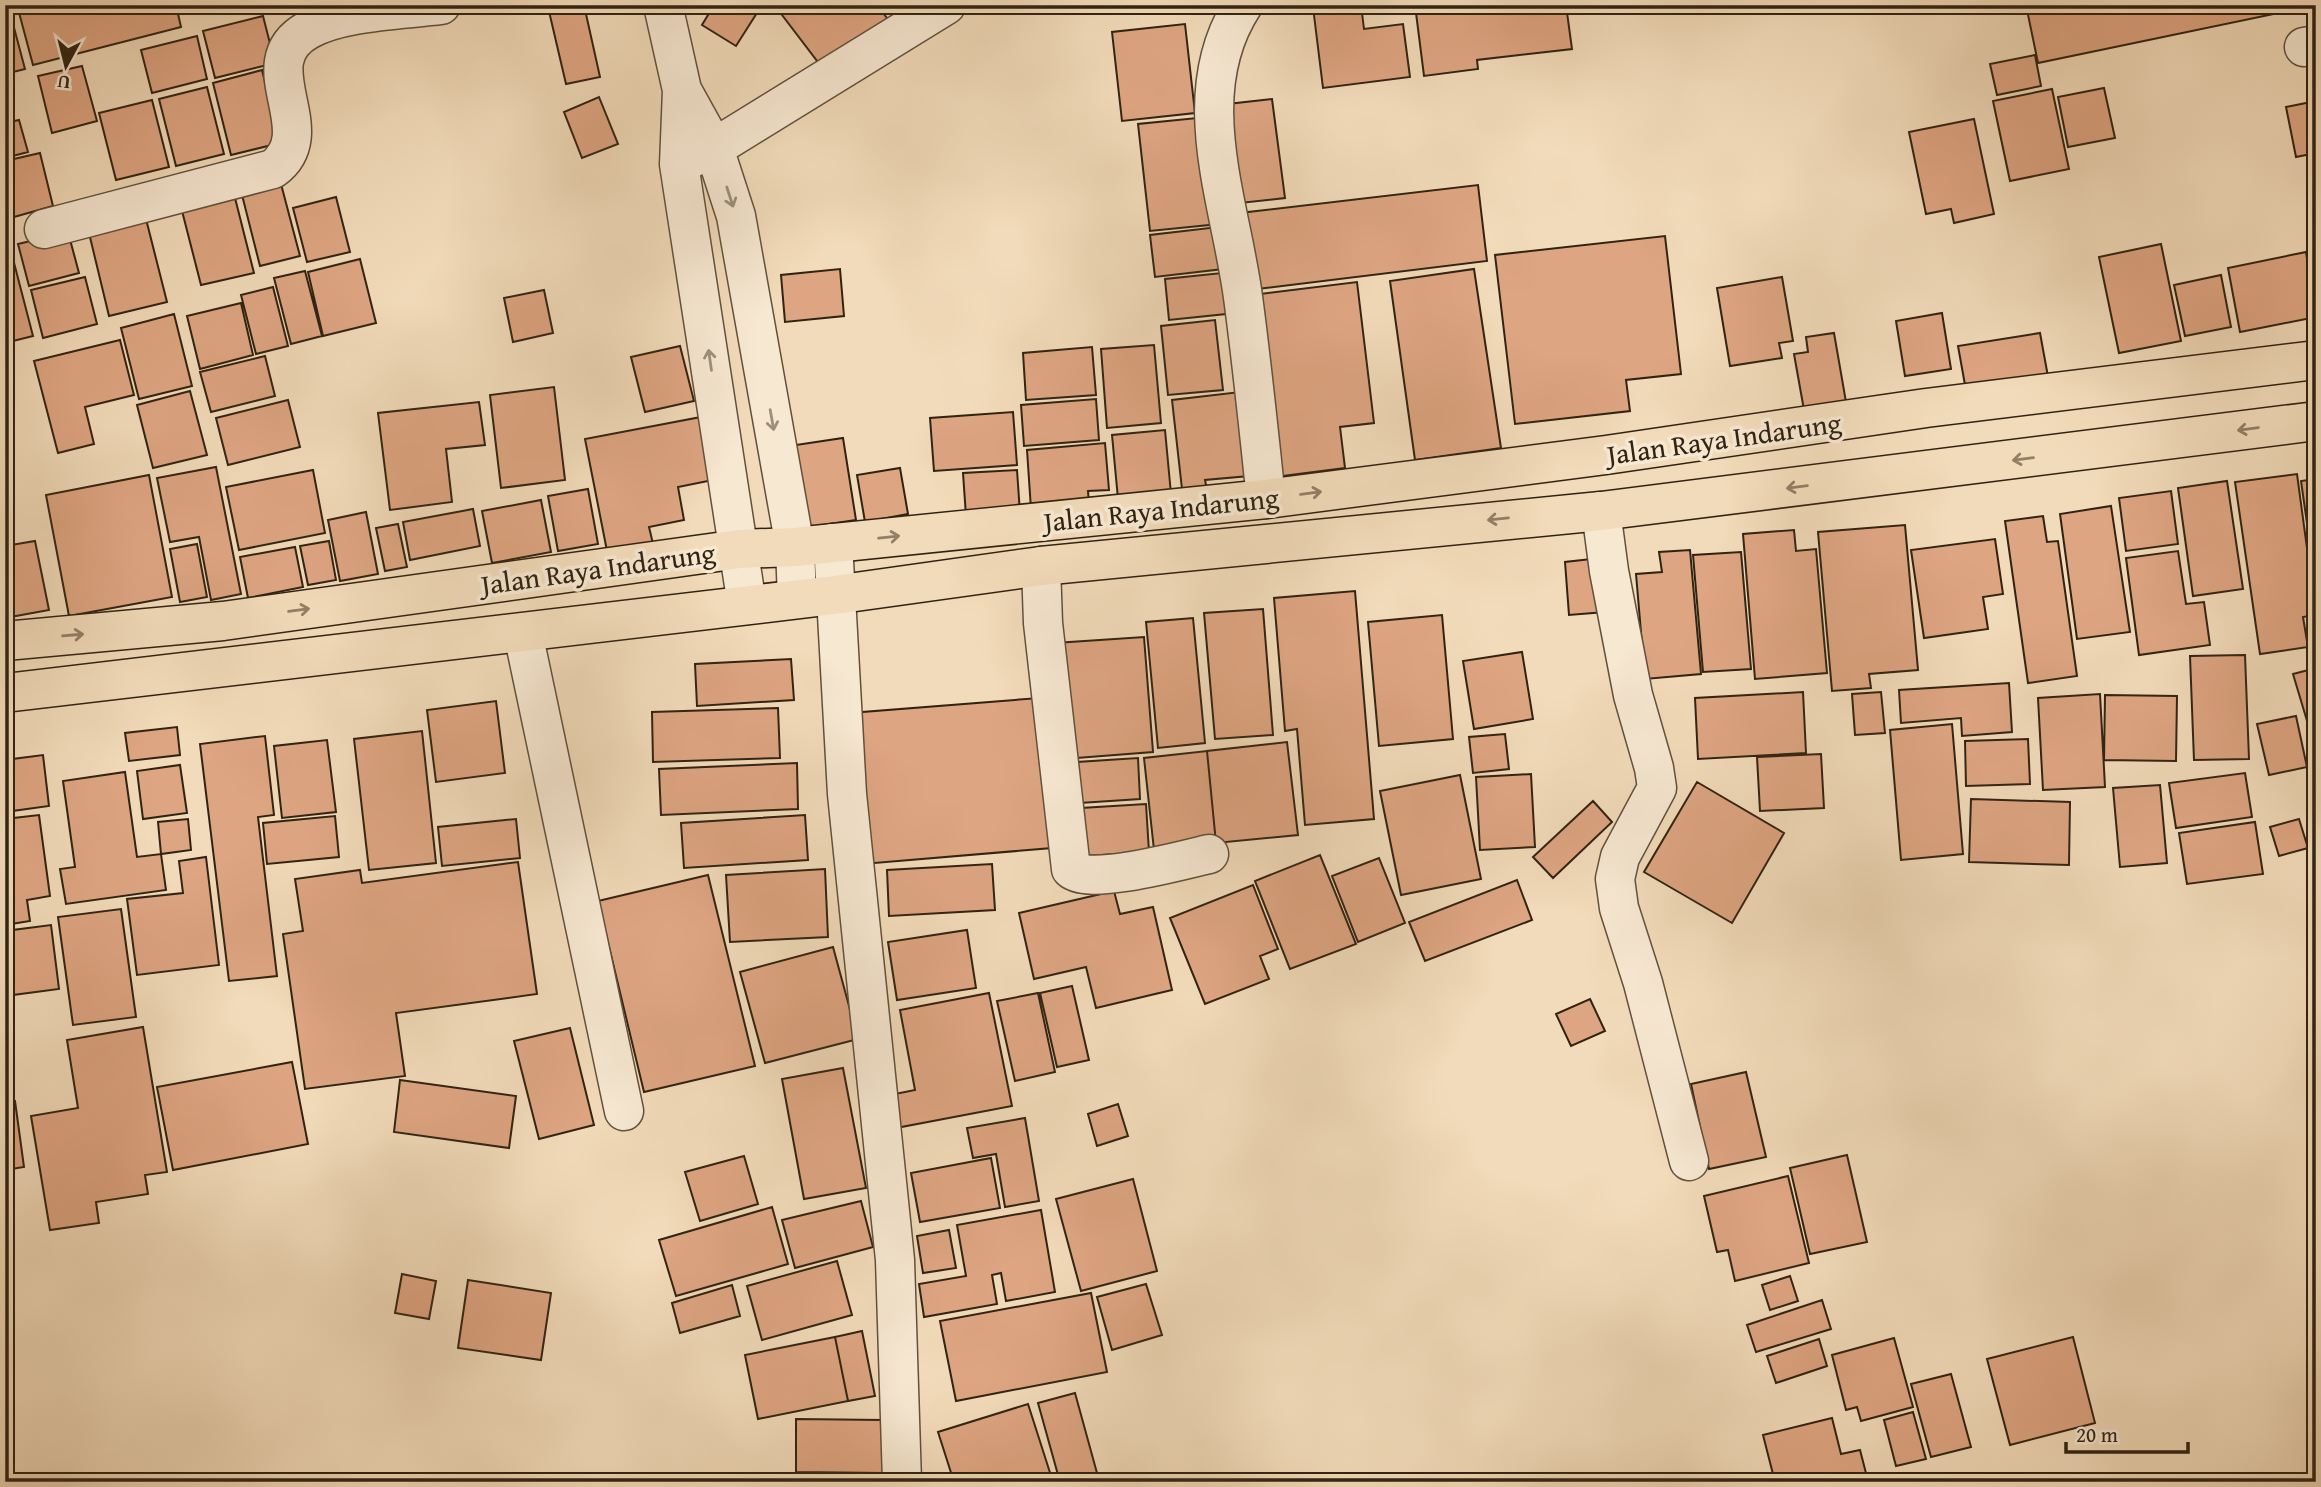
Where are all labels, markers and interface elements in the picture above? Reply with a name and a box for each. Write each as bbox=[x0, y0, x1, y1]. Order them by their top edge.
north arrow bbox=[32, 32, 102, 102]
text: U bbox=[56, 68, 72, 98]
one-way arrow bbox=[725, 185, 737, 207]
one-way arrow bbox=[703, 349, 716, 372]
street label: Jalan Raya Indarung bbox=[1601, 401, 1844, 475]
one-way arrow bbox=[766, 408, 779, 431]
one-way arrow bbox=[2237, 422, 2260, 435]
one-way arrow bbox=[2012, 453, 2034, 466]
street label: Jalan Raya Indarung bbox=[1038, 476, 1281, 542]
one-way arrow bbox=[1786, 481, 1809, 494]
one-way arrow bbox=[1299, 486, 1321, 499]
one-way arrow bbox=[1487, 513, 1509, 526]
one-way arrow bbox=[878, 530, 900, 543]
street label: Jalan Raya Indarung bbox=[475, 531, 718, 605]
one-way arrow bbox=[287, 603, 310, 616]
one-way arrow bbox=[61, 628, 84, 641]
scale bar bbox=[2066, 1410, 2188, 1454]
text: 20 m bbox=[2076, 1419, 2118, 1450]

